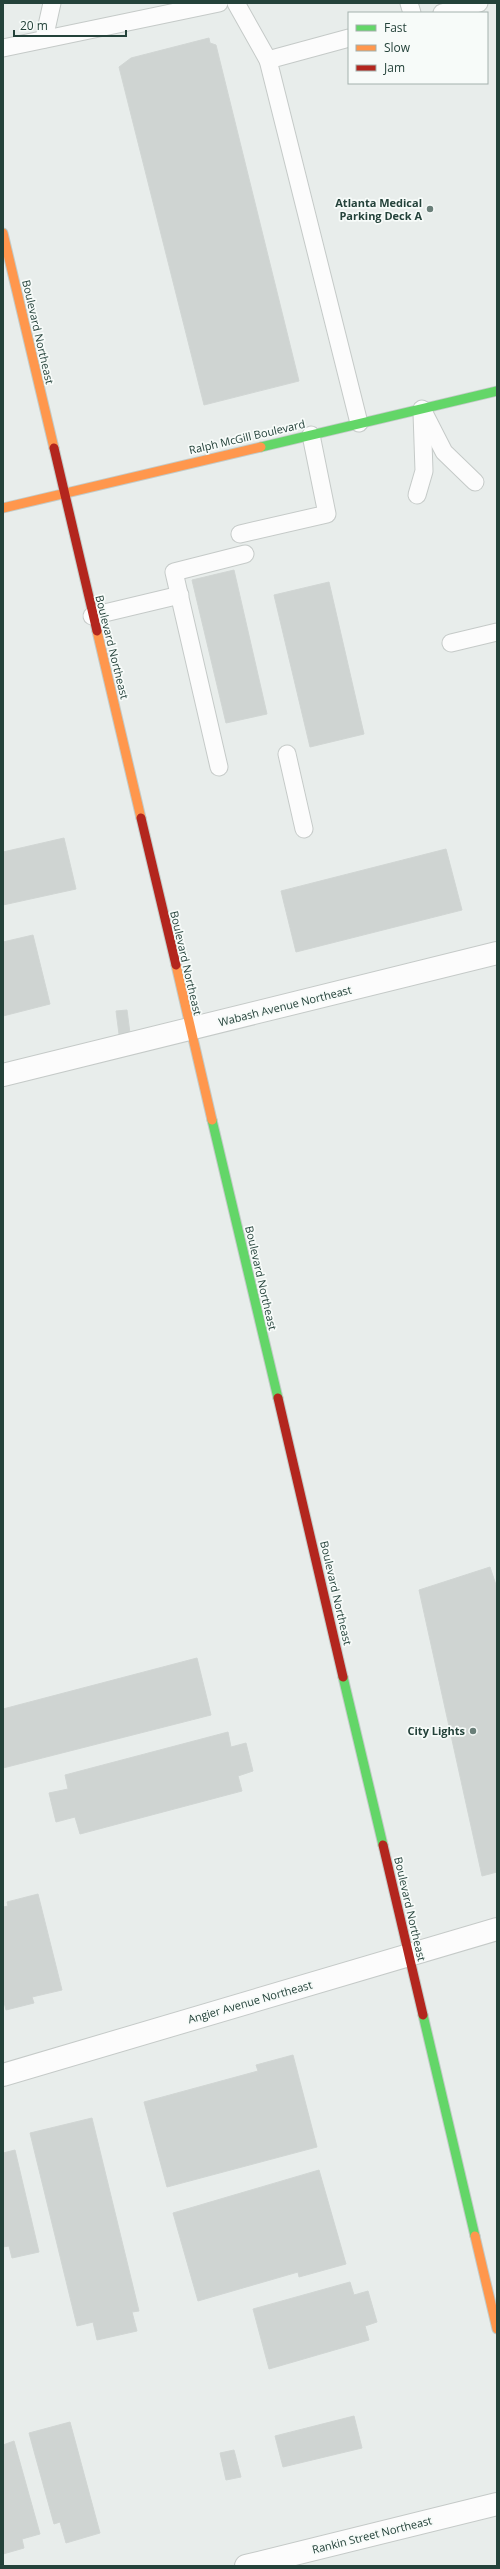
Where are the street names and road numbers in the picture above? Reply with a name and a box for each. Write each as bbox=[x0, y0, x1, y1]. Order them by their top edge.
street label: Boulevard Northeast bbox=[19, 278, 58, 386]
street label: Ralph McGill Boulevard bbox=[187, 416, 306, 457]
street label: Boulevard Northeast bbox=[92, 593, 133, 700]
street label: Boulevard Northeast bbox=[167, 909, 206, 1017]
street label: Wabash Avenue Northeast bbox=[217, 982, 353, 1029]
street label: Boulevard Northeast bbox=[242, 1224, 281, 1332]
street label: Boulevard Northeast bbox=[317, 1539, 356, 1647]
street label: Boulevard Northeast bbox=[391, 1855, 430, 1963]
street label: Angier Avenue Northeast bbox=[186, 1977, 314, 2026]
street label: Rankin Street Northeast bbox=[310, 2512, 433, 2557]

